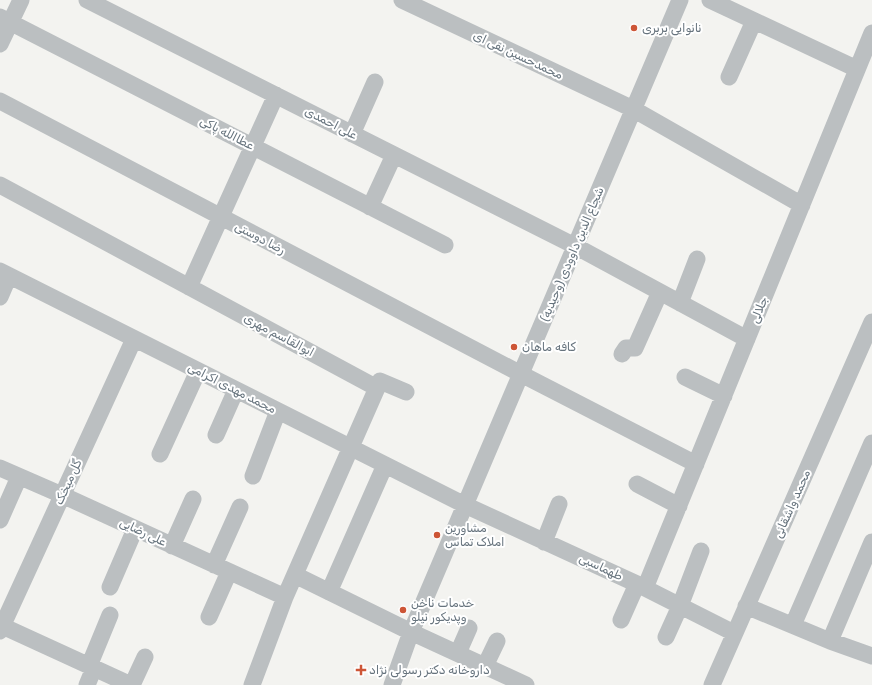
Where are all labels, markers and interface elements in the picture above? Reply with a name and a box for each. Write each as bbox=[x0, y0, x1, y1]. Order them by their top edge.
place label: نانوایی بربری bbox=[642, 21, 701, 36]
marker: نانوایی بربری bbox=[629, 23, 639, 33]
street label: محمدحسین نقی ای bbox=[470, 28, 565, 83]
street label: علی احمدی bbox=[302, 104, 360, 143]
street label: عطاالله پاکی bbox=[197, 113, 257, 154]
street label: شجاع الدین داوودی (وحیدیه) bbox=[537, 185, 609, 324]
street label: رضا دوستی bbox=[232, 219, 288, 258]
street label: جلالی bbox=[747, 295, 772, 326]
street label: ابوالقاسم مهری bbox=[241, 311, 316, 360]
place label: کافه ماهان bbox=[522, 340, 576, 354]
marker: کافه ماهان bbox=[509, 342, 519, 352]
street label: محمد مهدی اکرامی bbox=[185, 360, 279, 417]
street label: گل میخک bbox=[51, 457, 85, 507]
street label: محمد واشقانی bbox=[771, 467, 814, 541]
street label: علی رضایی bbox=[117, 515, 169, 550]
place label: مشاورین املاک تماس bbox=[445, 521, 505, 549]
marker: مشاورین املاک تماس bbox=[432, 530, 442, 540]
street label: طهماسبی bbox=[577, 551, 625, 584]
place label: خدمات ناخن وپديكور نيلو bbox=[411, 596, 474, 625]
marker: خدمات ناخن وپديكور نيلو bbox=[398, 605, 408, 615]
place label: داروخانه دکتر رسولی نژاد bbox=[369, 663, 490, 678]
marker: داروخانه دکتر رسولی نژاد bbox=[356, 665, 366, 675]

